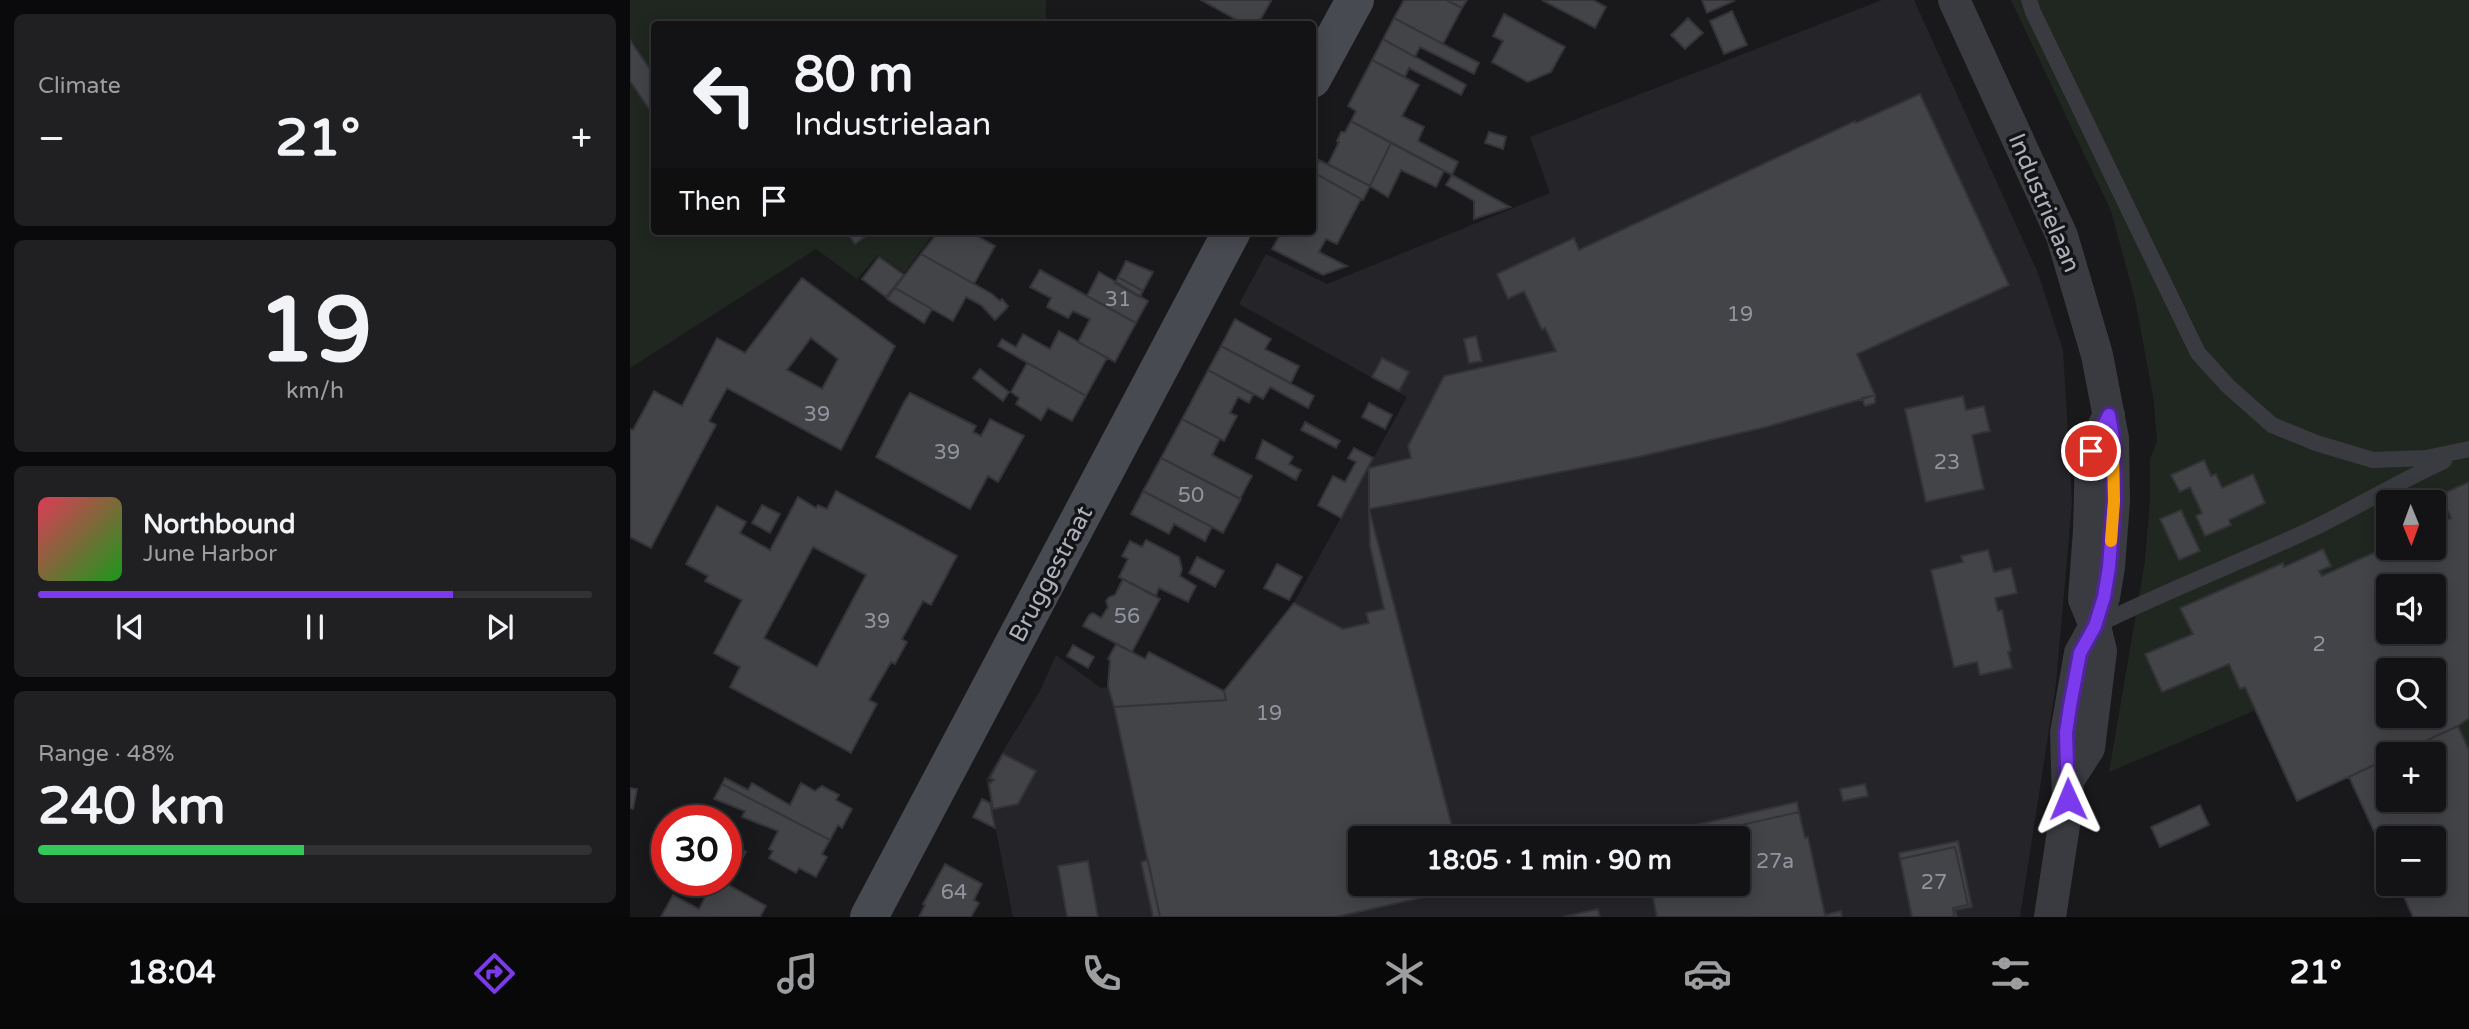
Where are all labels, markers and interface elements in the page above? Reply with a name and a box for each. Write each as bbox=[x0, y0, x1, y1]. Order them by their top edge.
text: 80 m bbox=[794, 46, 913, 105]
icon: left bbox=[679, 49, 770, 140]
text: Climate bbox=[38, 72, 121, 100]
text: Industrielaan bbox=[794, 106, 991, 144]
text: 21° bbox=[275, 107, 360, 170]
text: − bbox=[38, 116, 65, 162]
text: + bbox=[571, 116, 592, 162]
street label: Industrielaan bbox=[2002, 129, 2086, 277]
icon: arrive bbox=[755, 182, 793, 220]
text: Then bbox=[679, 186, 741, 217]
text: 19 bbox=[258, 276, 372, 386]
house number: 31 bbox=[1105, 287, 1131, 312]
house number: 19 bbox=[1727, 302, 1753, 327]
text: km/h bbox=[286, 377, 344, 405]
house number: 39 bbox=[804, 402, 830, 427]
pin bbox=[2061, 421, 2121, 481]
icon: arrive bbox=[2072, 432, 2110, 470]
house number: 39 bbox=[934, 440, 960, 465]
house number: 23 bbox=[1934, 450, 1960, 475]
house number: 50 bbox=[1178, 483, 1204, 508]
north arrow bbox=[2376, 490, 2446, 560]
map controls bbox=[2376, 490, 2446, 896]
street label: Bruggestraat bbox=[1003, 501, 1099, 647]
text: Northbound bbox=[143, 509, 295, 540]
text: June Harbor bbox=[143, 540, 277, 568]
button: sound bbox=[2376, 574, 2446, 644]
house number: 56 bbox=[1114, 604, 1140, 629]
icon: previous bbox=[111, 608, 149, 646]
icon: pause bbox=[296, 608, 334, 646]
icon: next bbox=[481, 608, 519, 646]
house number: 39 bbox=[864, 609, 890, 634]
house number: 2 bbox=[2312, 632, 2326, 657]
button: search bbox=[2376, 658, 2446, 728]
house number: 19 bbox=[1256, 701, 1282, 726]
text: Range · 48% bbox=[38, 740, 174, 768]
button: + bbox=[2376, 742, 2446, 812]
position arrow bbox=[2031, 762, 2105, 836]
text: 240 km bbox=[38, 775, 226, 838]
speed limit sign: 30 bbox=[651, 805, 742, 896]
button: − bbox=[2376, 826, 2446, 896]
text: 18:05 · 1 min · 90 m bbox=[1426, 845, 1672, 876]
house number: 27a bbox=[1756, 849, 1794, 874]
house number: 27 bbox=[1921, 870, 1947, 895]
house number: 64 bbox=[941, 880, 967, 905]
icon: directions bbox=[470, 949, 519, 998]
icon: music bbox=[773, 949, 822, 998]
icon: phone bbox=[1077, 949, 1126, 998]
icon: climate bbox=[1380, 949, 1429, 998]
icon: car bbox=[1683, 949, 1732, 998]
icon: filters bbox=[1986, 949, 2035, 998]
text: 18:04 bbox=[127, 954, 216, 992]
text: 21° bbox=[2289, 954, 2342, 992]

